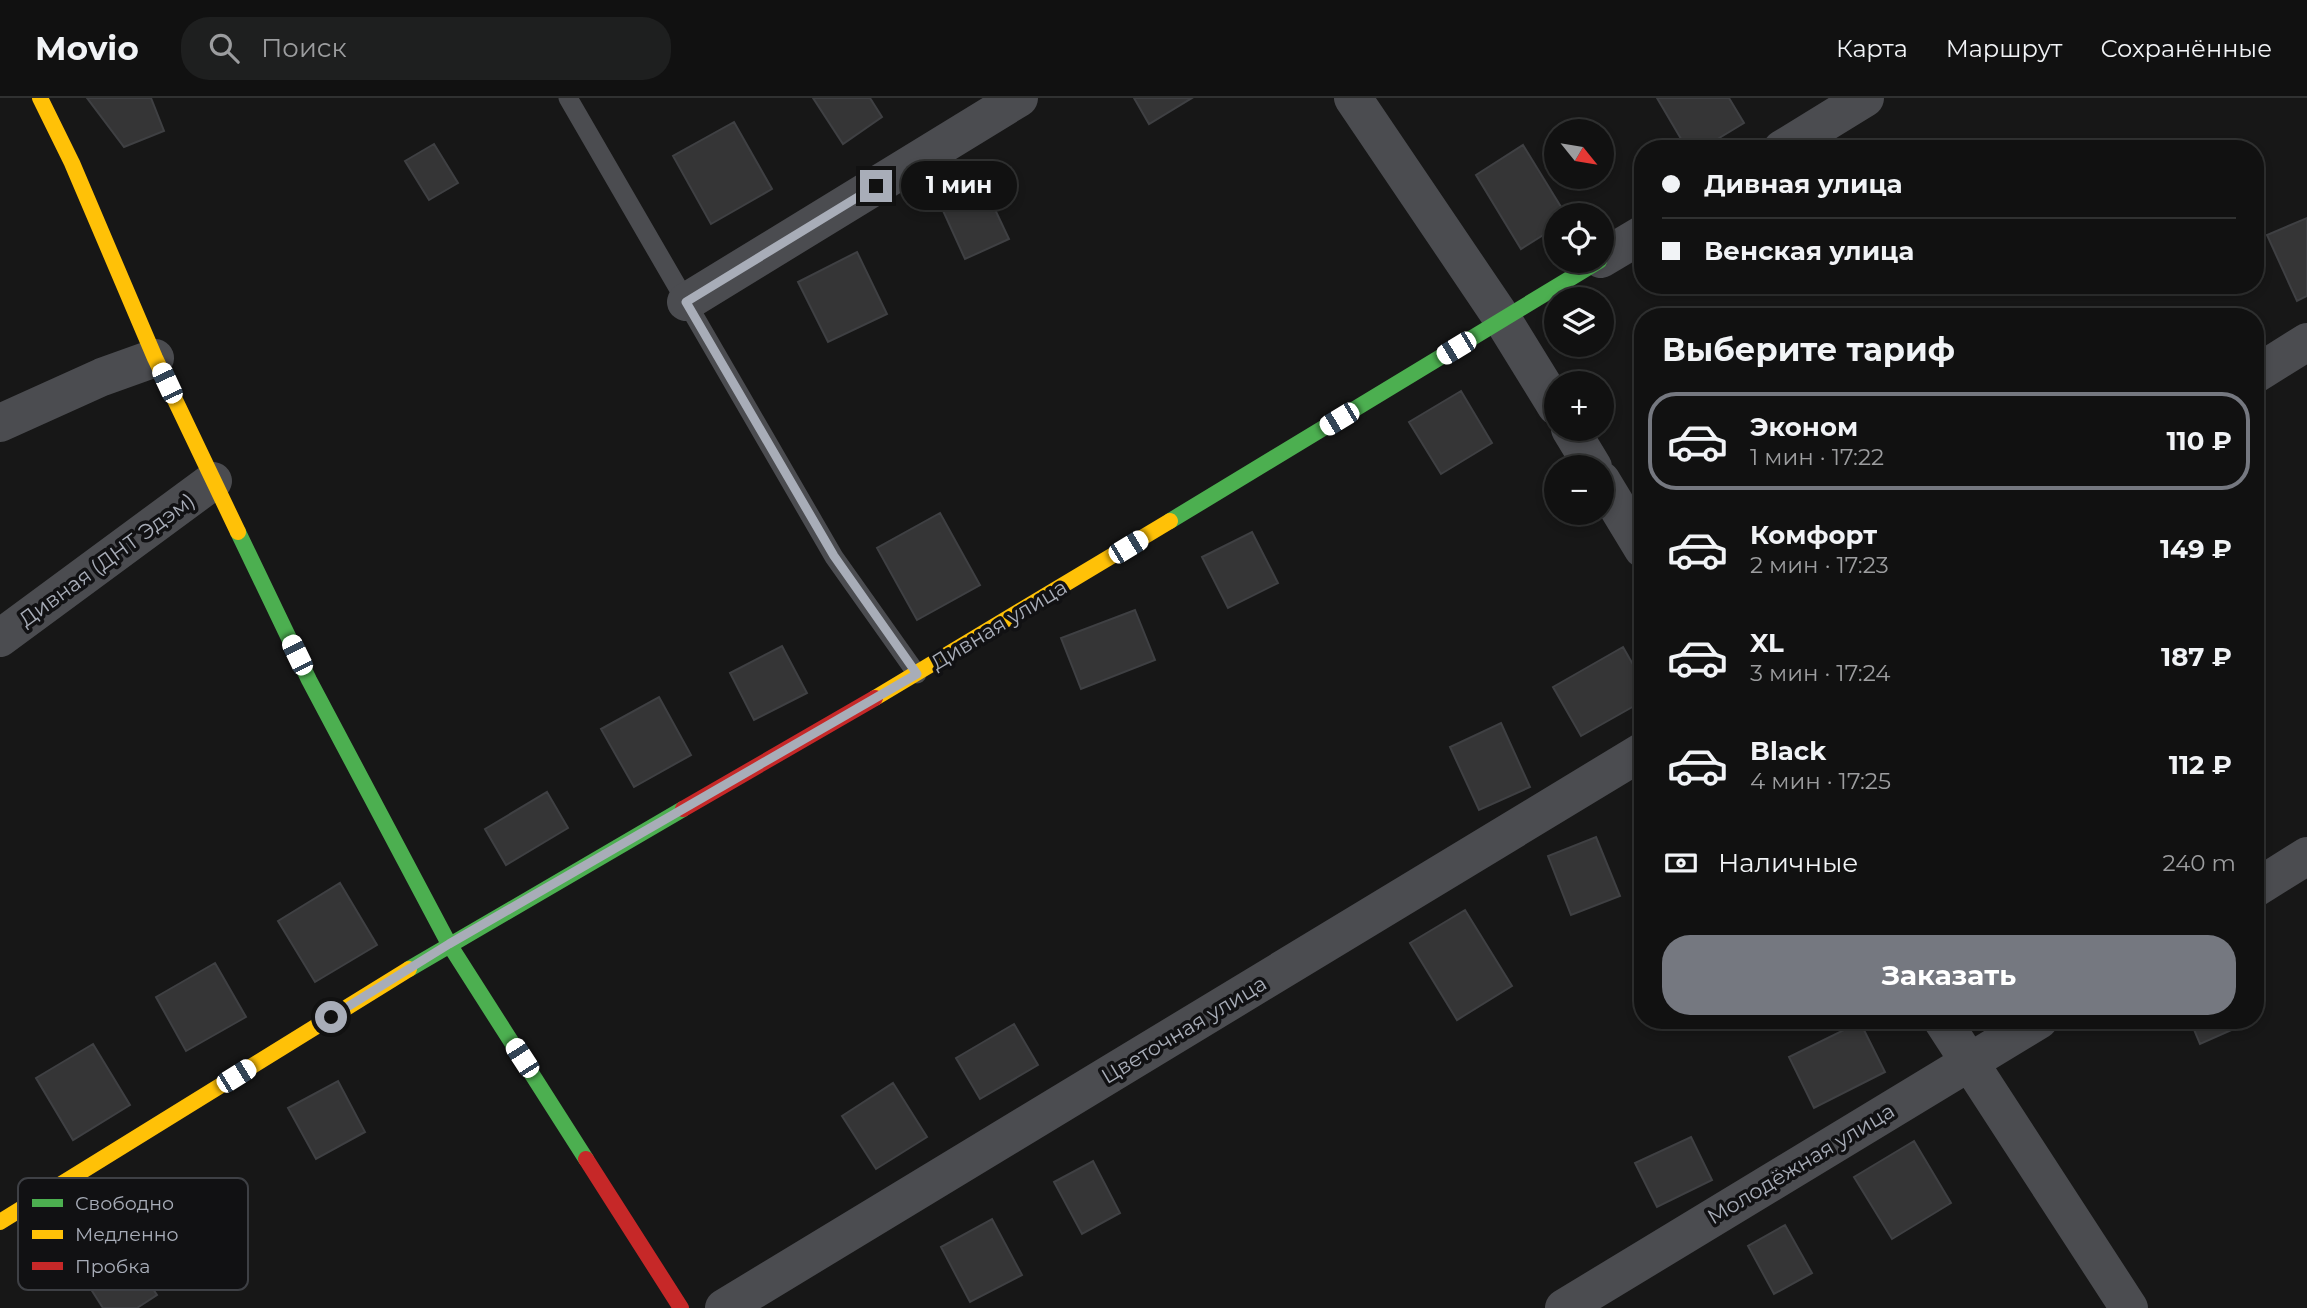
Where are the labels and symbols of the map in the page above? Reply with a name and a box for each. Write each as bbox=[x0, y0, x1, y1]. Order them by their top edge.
north arrow bbox=[1544, 119, 1614, 189]
callout: 1 мин bbox=[900, 162, 1016, 210]
route end bbox=[860, 170, 892, 202]
car bbox=[1433, 328, 1480, 368]
car bbox=[149, 360, 186, 406]
car bbox=[1316, 399, 1363, 439]
street label: Дивная (ДНТ Эдэм) bbox=[14, 488, 199, 632]
car bbox=[1105, 527, 1152, 567]
street label: Дивная улица bbox=[926, 574, 1071, 675]
car bbox=[279, 632, 316, 678]
street label: Цветочная улица bbox=[1097, 970, 1271, 1089]
route start bbox=[315, 1001, 347, 1033]
car bbox=[502, 1035, 543, 1081]
car bbox=[213, 1056, 260, 1096]
street label: Молодёжная улица bbox=[1703, 1098, 1899, 1229]
legend bbox=[18, 1178, 248, 1290]
text: Свободно bbox=[75, 1192, 174, 1215]
text: Медленно bbox=[75, 1223, 179, 1246]
text: Пробка bbox=[75, 1255, 150, 1278]

